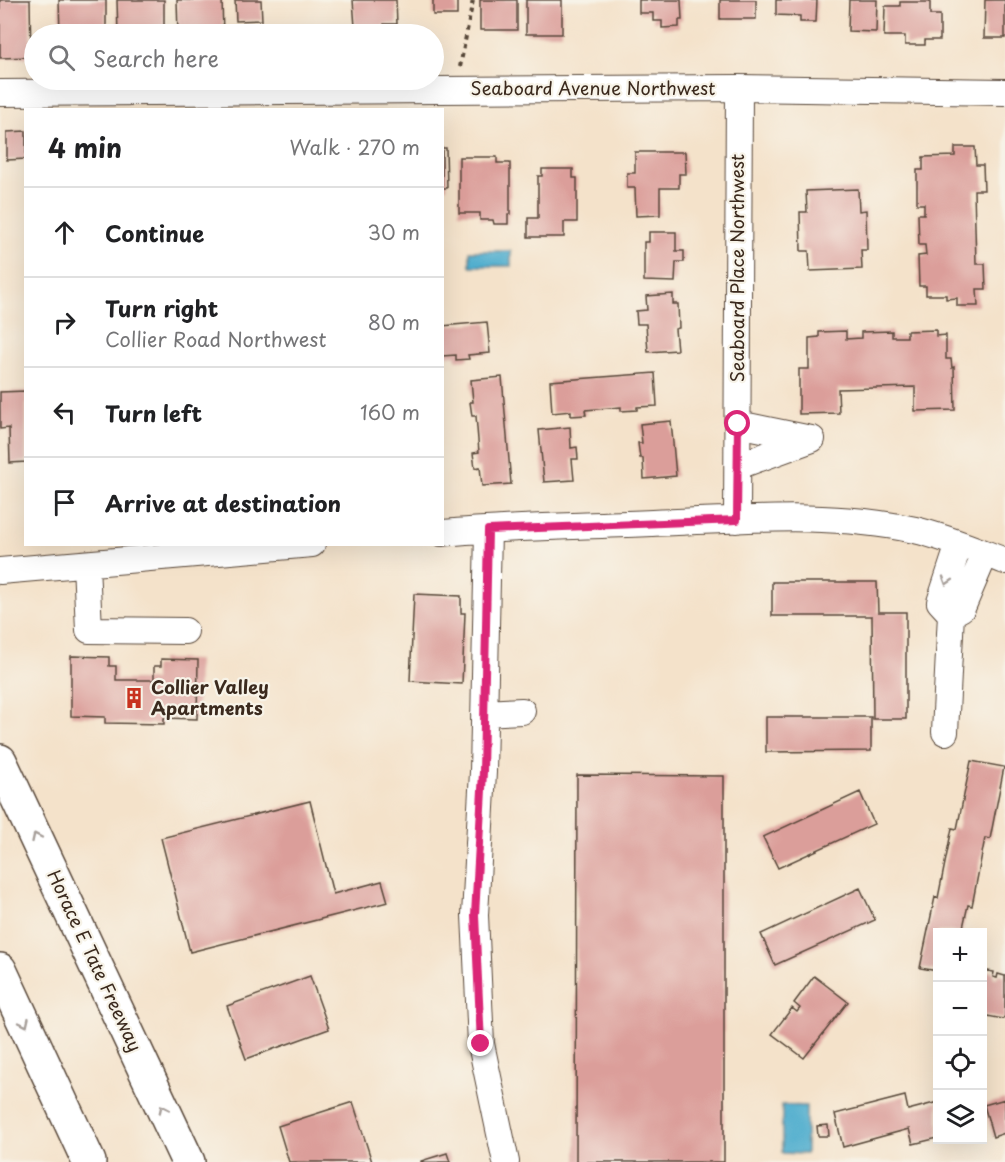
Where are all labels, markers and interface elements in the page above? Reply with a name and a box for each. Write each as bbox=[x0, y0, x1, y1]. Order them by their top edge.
search box bbox=[24, 24, 444, 90]
icon: search bbox=[45, 41, 78, 74]
text: Search here bbox=[93, 41, 219, 74]
street label: Seaboard Avenue Northwest bbox=[471, 74, 715, 101]
text: 4 min bbox=[48, 128, 122, 167]
text: Walk · 270 m bbox=[289, 132, 420, 162]
street label: Seaboard Place Northwest bbox=[723, 154, 750, 382]
icon: ahead bbox=[48, 216, 81, 249]
text: Continue bbox=[105, 216, 204, 249]
text: 30 m bbox=[367, 217, 420, 247]
text: Turn right bbox=[105, 291, 218, 324]
icon: right bbox=[48, 306, 81, 339]
text: 80 m bbox=[368, 307, 420, 337]
text: Collier Road Northwest bbox=[105, 324, 326, 354]
icon: left bbox=[48, 396, 81, 429]
text: Turn left bbox=[105, 396, 202, 429]
text: 160 m bbox=[360, 397, 420, 427]
route start bbox=[724, 410, 750, 436]
icon: arrive bbox=[48, 486, 81, 519]
text: Arrive at destination bbox=[105, 486, 341, 519]
one-way arrow bbox=[942, 575, 954, 586]
place label: Collier Valley Apartments bbox=[151, 673, 269, 721]
building icon: Collier Valley Apartments bbox=[122, 686, 146, 710]
one-way arrow bbox=[31, 833, 43, 844]
street label: Horace E Tate Freeway bbox=[41, 865, 149, 1056]
map controls bbox=[933, 928, 987, 1144]
button: + bbox=[933, 928, 987, 982]
button: − bbox=[933, 982, 987, 1036]
one-way arrow bbox=[17, 1016, 29, 1027]
route end bbox=[467, 1030, 493, 1056]
button: locate bbox=[933, 1036, 987, 1090]
button: layers bbox=[933, 1090, 987, 1144]
one-way arrow bbox=[158, 1104, 170, 1115]

